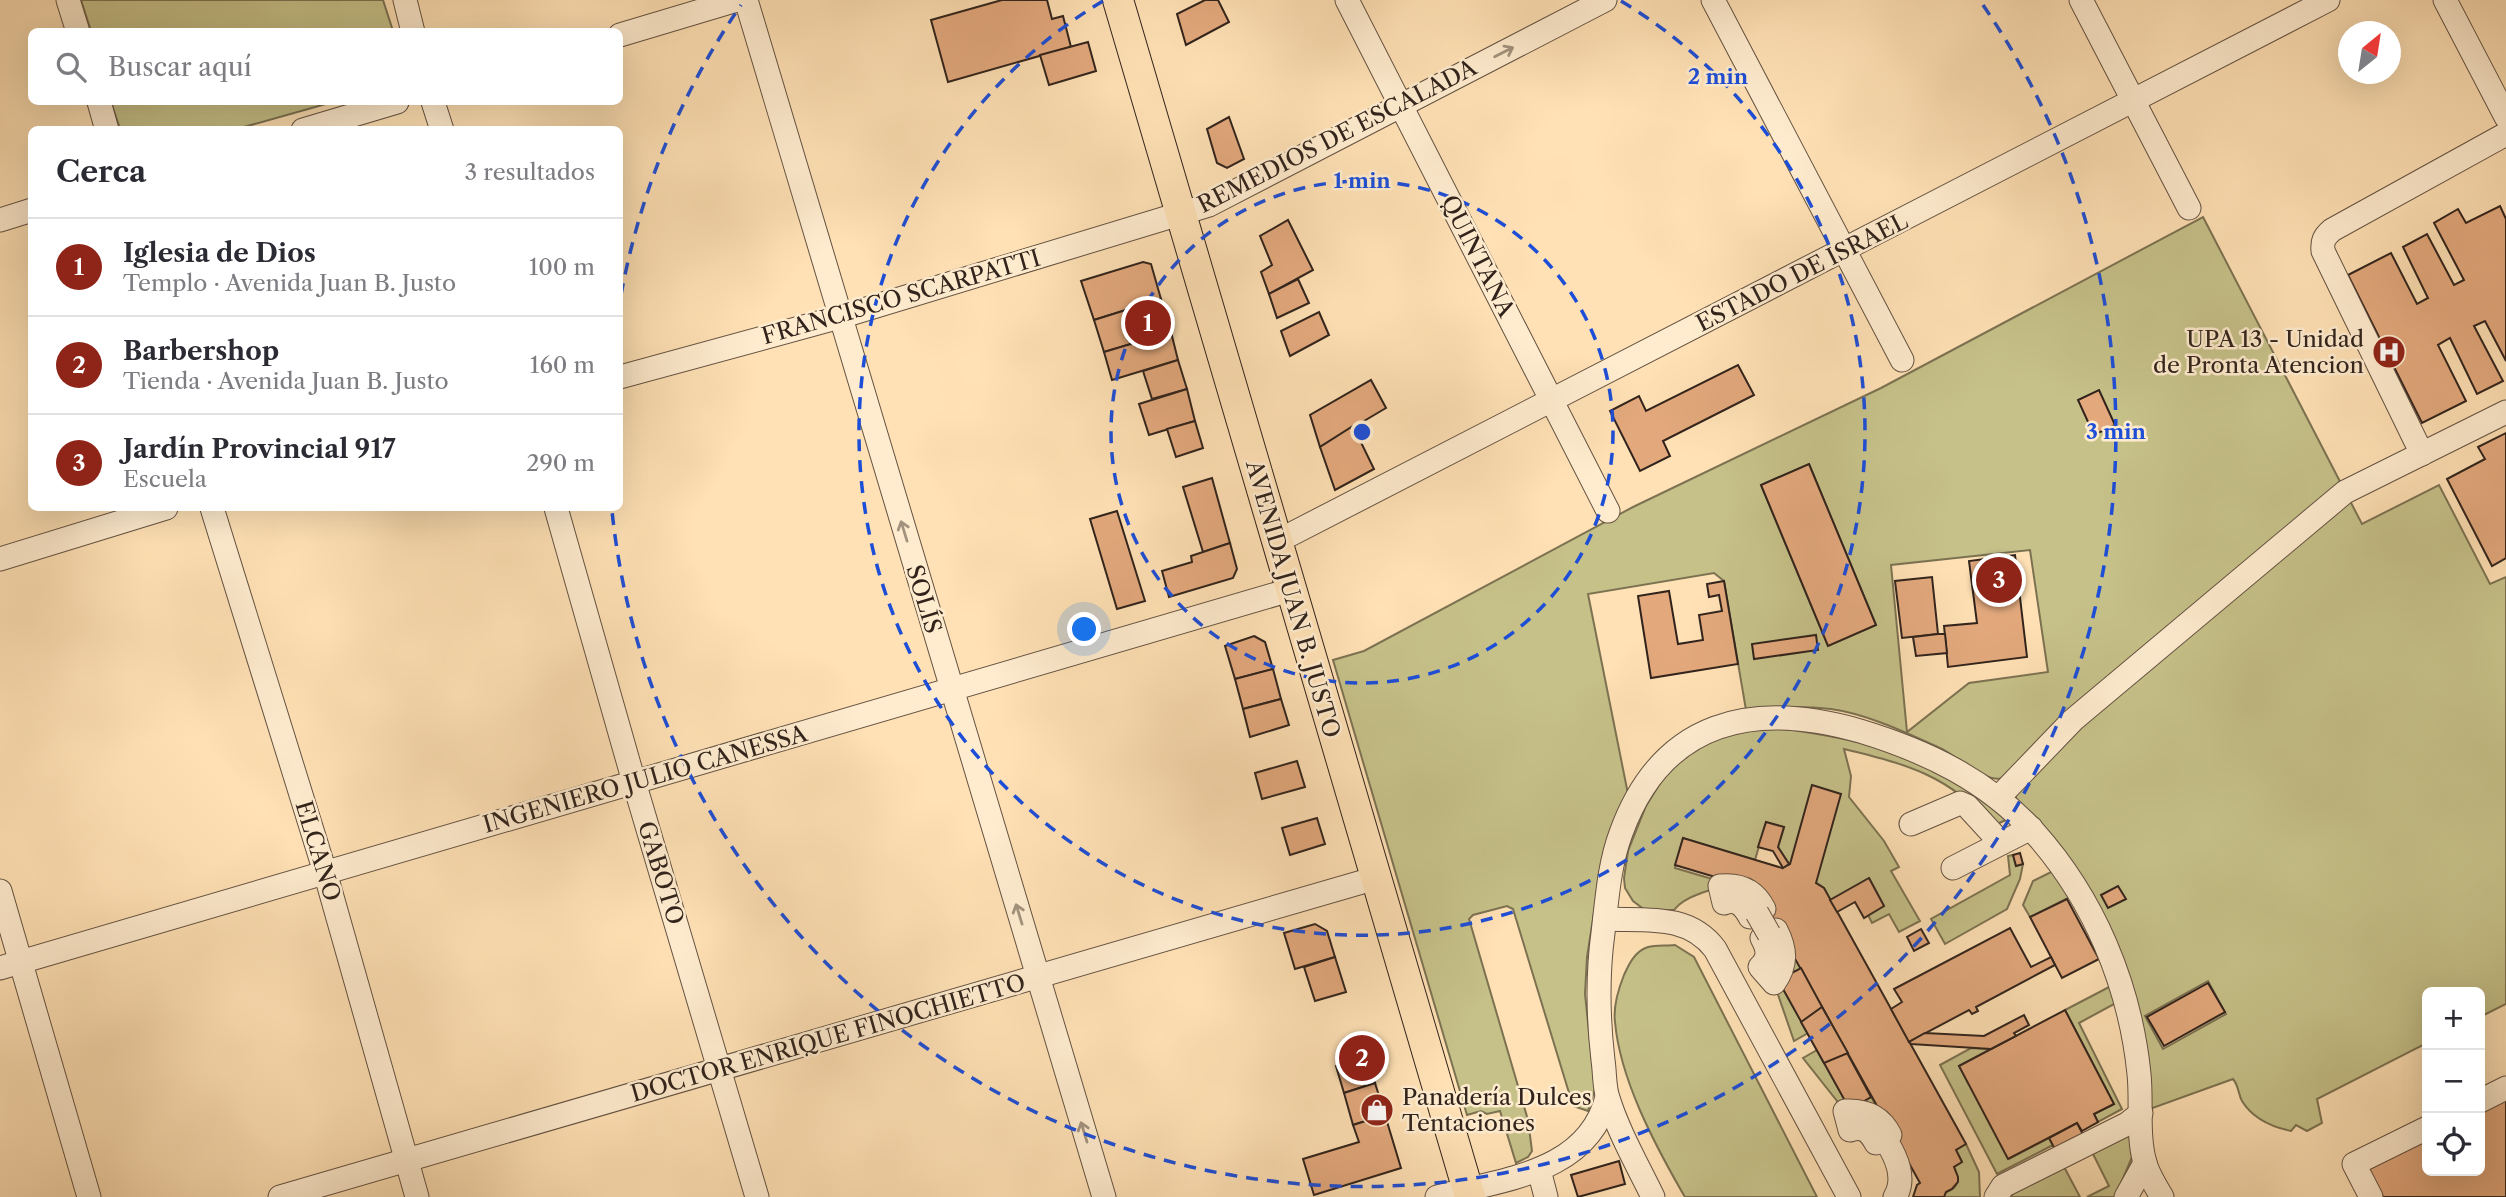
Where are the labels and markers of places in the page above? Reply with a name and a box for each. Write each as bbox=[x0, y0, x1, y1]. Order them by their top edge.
pin: 1 bbox=[1125, 297, 1171, 349]
place label: UPA 13 - Unidad de Pronta Atencion bbox=[2153, 325, 2364, 379]
hospital icon: UPA 13 - Unidad de Pronta Atencion bbox=[2370, 333, 2408, 371]
centre of rings bbox=[1350, 420, 1374, 444]
pin: 3 bbox=[1976, 554, 2022, 606]
pin: 2 bbox=[1339, 1032, 1385, 1084]
place label: Panadería Dulces Tentaciones bbox=[1402, 1083, 1592, 1137]
shop icon: Panadería Dulces Tentaciones bbox=[1358, 1091, 1396, 1129]

